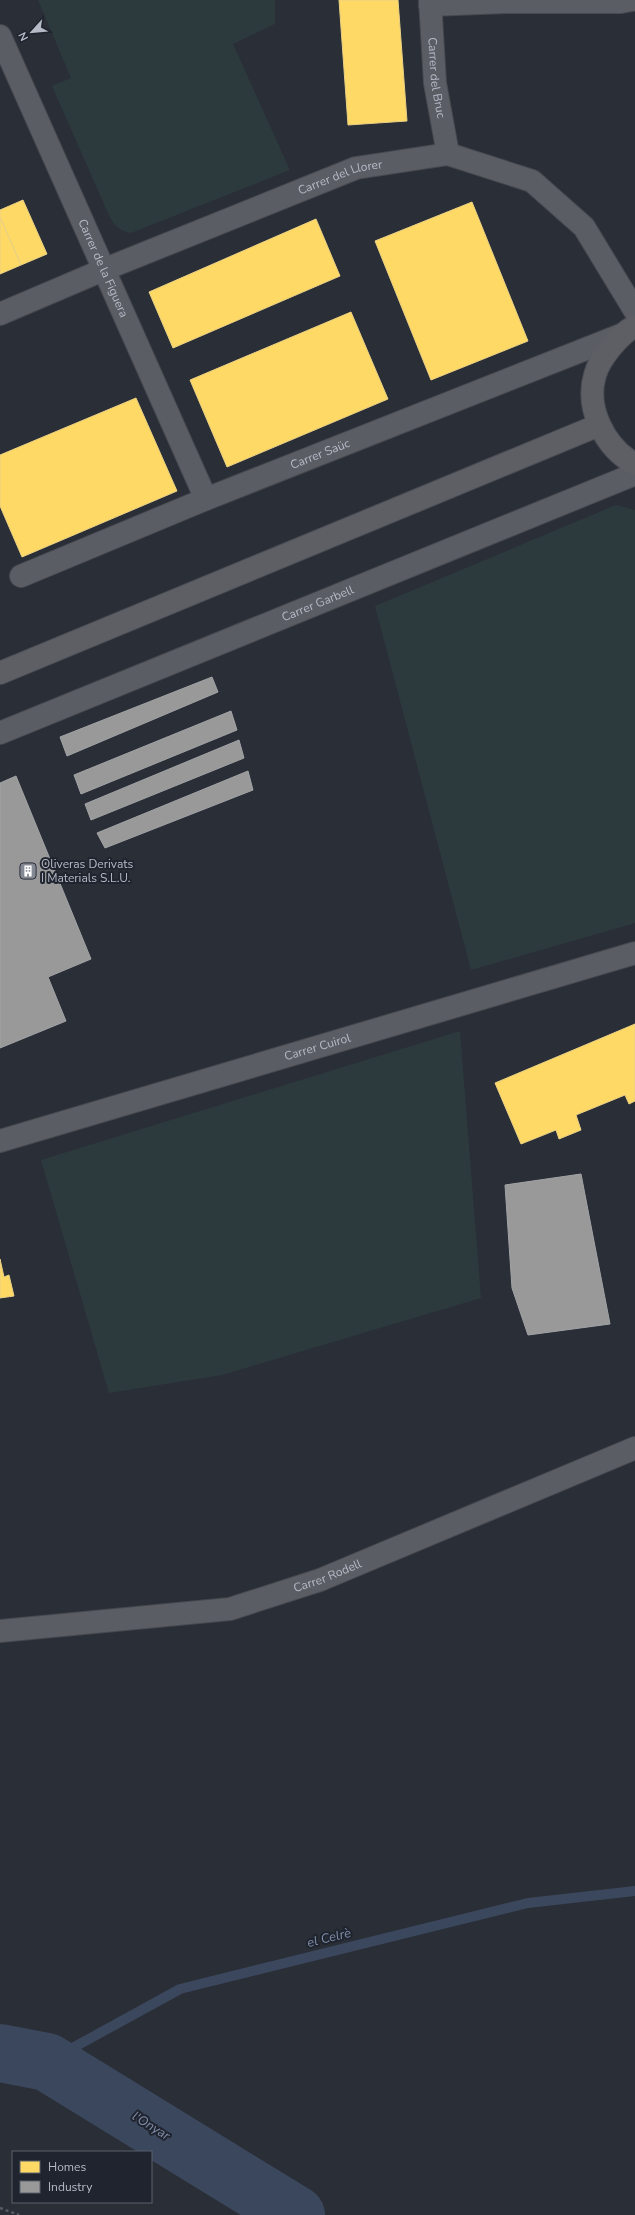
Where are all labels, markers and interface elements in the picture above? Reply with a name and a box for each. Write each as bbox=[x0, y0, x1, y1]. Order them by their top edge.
north arrow bbox=[12, 12, 52, 52]
text: N bbox=[15, 29, 32, 43]
street label: Carrer del Bruc bbox=[424, 37, 449, 120]
street label: Carrer del Llorer bbox=[296, 156, 384, 199]
street label: Carrer de la Figuera bbox=[74, 216, 132, 320]
street label: Carrer Saüc bbox=[288, 435, 353, 473]
street label: Carrer Garbell bbox=[279, 581, 356, 625]
place label: Oliveras Derivats I Materials S.L.U. bbox=[41, 856, 133, 886]
building icon: Oliveras Derivats I Materials S.L.U. bbox=[18, 861, 38, 881]
street label: Carrer Cuirol bbox=[282, 1030, 353, 1064]
street label: Carrer Rodell bbox=[291, 1555, 364, 1596]
water label: el Celrè bbox=[305, 1924, 353, 1952]
water label: l'Onyar bbox=[129, 2107, 174, 2145]
legend bbox=[12, 2151, 152, 2203]
text: Homes bbox=[48, 2159, 86, 2175]
text: Industry bbox=[48, 2179, 93, 2195]

